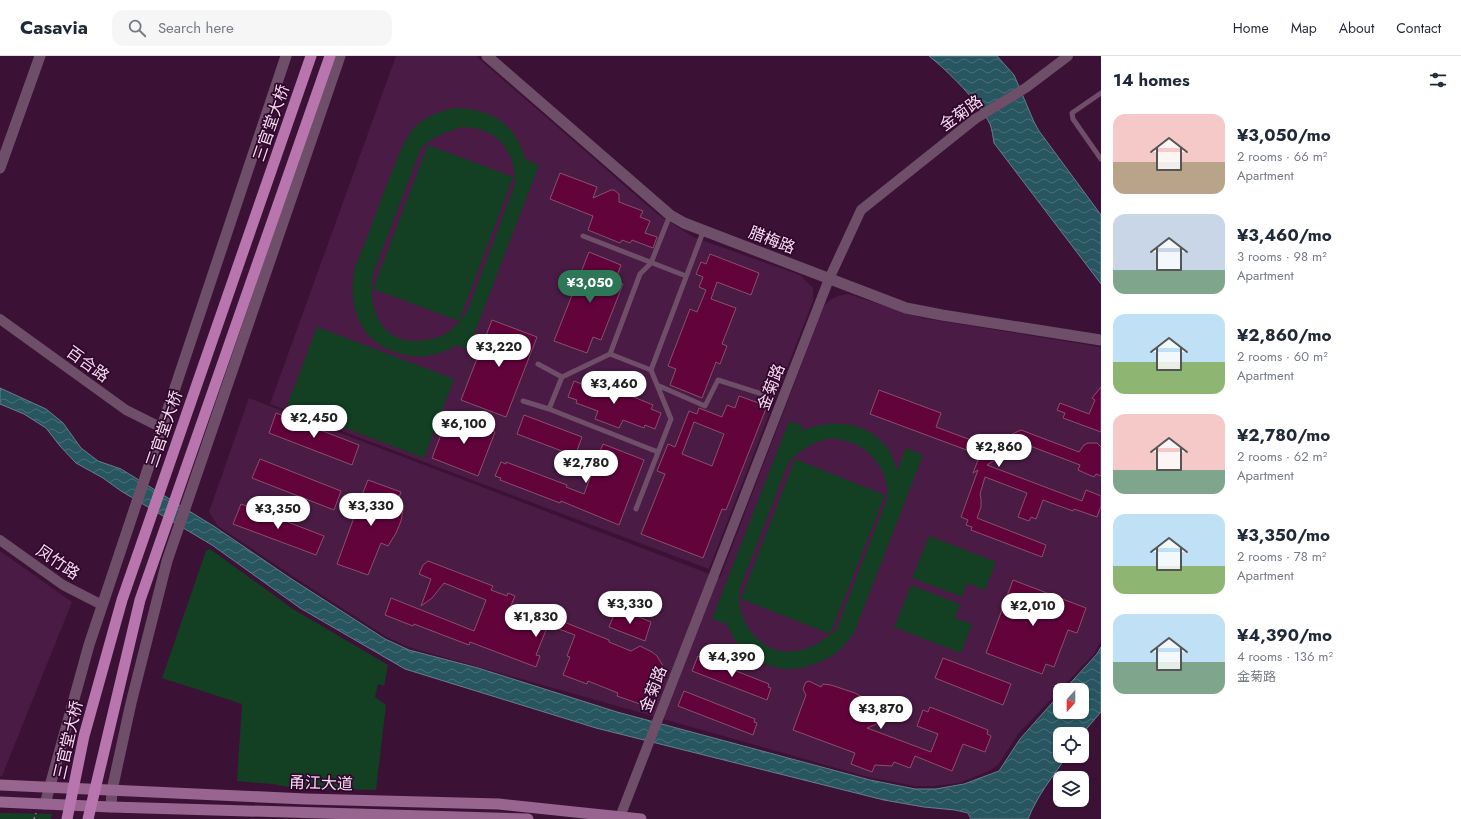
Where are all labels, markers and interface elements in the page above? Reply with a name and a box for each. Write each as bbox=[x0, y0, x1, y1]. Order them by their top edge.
search box bbox=[112, 10, 392, 46]
text: Casavia bbox=[20, 14, 88, 41]
icon: search bbox=[126, 17, 148, 39]
text: Search here bbox=[158, 17, 234, 39]
text: Home bbox=[1233, 18, 1269, 38]
text: Map bbox=[1291, 18, 1317, 38]
text: About bbox=[1339, 18, 1374, 38]
text: Contact bbox=[1396, 18, 1441, 38]
text: 14 homes bbox=[1113, 68, 1190, 92]
icon: filters bbox=[1427, 69, 1449, 91]
street label: 三官堂大桥 bbox=[247, 81, 295, 165]
street label: 金菊路 bbox=[935, 90, 987, 136]
text: ¥3,050/mo bbox=[1237, 123, 1331, 147]
icon: home bbox=[1145, 130, 1193, 178]
text: 2 rooms · 66 m² bbox=[1237, 147, 1327, 166]
text: Apartment bbox=[1237, 166, 1294, 185]
street label: 腊梅路 bbox=[745, 221, 799, 259]
text: ¥3,460/mo bbox=[1237, 223, 1332, 247]
icon: home bbox=[1145, 230, 1193, 278]
text: 3 rooms · 98 m² bbox=[1237, 247, 1327, 266]
text: Apartment bbox=[1237, 266, 1294, 285]
pin: ¥3,050 bbox=[557, 270, 623, 304]
text: ¥3,050 bbox=[567, 273, 613, 292]
text: ¥2,860/mo bbox=[1237, 323, 1331, 347]
icon: home bbox=[1145, 330, 1193, 378]
pin: ¥3,220 bbox=[466, 334, 532, 368]
text: ¥3,220 bbox=[476, 337, 522, 356]
street label: 百合路 bbox=[62, 341, 114, 387]
text: 2 rooms · 60 m² bbox=[1237, 347, 1328, 366]
street label: 金菊路 bbox=[752, 360, 790, 414]
text: Apartment bbox=[1237, 366, 1294, 385]
pin: ¥3,460 bbox=[581, 371, 647, 405]
text: ¥3,460 bbox=[590, 374, 638, 393]
street label: 三官堂大桥 bbox=[140, 387, 188, 471]
pin: ¥2,450 bbox=[281, 405, 347, 439]
text: ¥2,450 bbox=[290, 408, 338, 427]
pin: ¥6,100 bbox=[431, 411, 497, 445]
text: ¥6,100 bbox=[441, 414, 487, 433]
text: ¥2,780/mo bbox=[1237, 423, 1330, 447]
icon: home bbox=[1145, 430, 1193, 478]
pin: ¥2,860 bbox=[966, 434, 1032, 468]
text: ¥2,860 bbox=[976, 437, 1022, 456]
text: 2 rooms · 62 m² bbox=[1237, 447, 1327, 466]
pin: ¥2,780 bbox=[553, 450, 619, 484]
text: ¥2,780 bbox=[563, 453, 609, 472]
text: Apartment bbox=[1237, 466, 1294, 485]
pin: ¥3,330 bbox=[338, 493, 404, 527]
pin: ¥3,350 bbox=[245, 496, 311, 530]
text: ¥3,330 bbox=[348, 496, 394, 515]
text: ¥3,350 bbox=[255, 499, 301, 518]
text: ¥3,350/mo bbox=[1237, 523, 1330, 547]
icon: home bbox=[1145, 530, 1193, 578]
street label: 凤竹路 bbox=[32, 539, 84, 585]
text: 2 rooms · 78 m² bbox=[1237, 547, 1326, 566]
text: Apartment bbox=[1237, 566, 1294, 585]
pin: ¥3,330 bbox=[597, 591, 663, 625]
pin: ¥2,010 bbox=[1000, 593, 1066, 627]
text: ¥3,330 bbox=[607, 594, 653, 613]
text: ¥2,010 bbox=[1010, 596, 1056, 615]
pin: ¥1,830 bbox=[503, 604, 569, 638]
text: ¥1,830 bbox=[514, 607, 558, 626]
text: ¥4,390/mo bbox=[1237, 623, 1332, 647]
icon: home bbox=[1145, 630, 1193, 678]
pin: ¥4,390 bbox=[699, 644, 765, 678]
text: ¥4,390 bbox=[708, 647, 756, 666]
text: 4 rooms · 136 m² bbox=[1237, 647, 1333, 666]
street label: 金菊路 bbox=[634, 662, 672, 716]
text: 金菊路 bbox=[1237, 667, 1276, 686]
north arrow bbox=[1053, 683, 1089, 719]
map controls bbox=[1053, 683, 1089, 807]
pin: ¥3,870 bbox=[848, 696, 914, 730]
street label: 三官堂大桥 bbox=[48, 698, 88, 782]
text: ¥3,870 bbox=[858, 699, 904, 718]
button: locate bbox=[1053, 727, 1089, 763]
street label: 甬江大道 bbox=[289, 770, 353, 796]
button: layers bbox=[1053, 771, 1089, 807]

